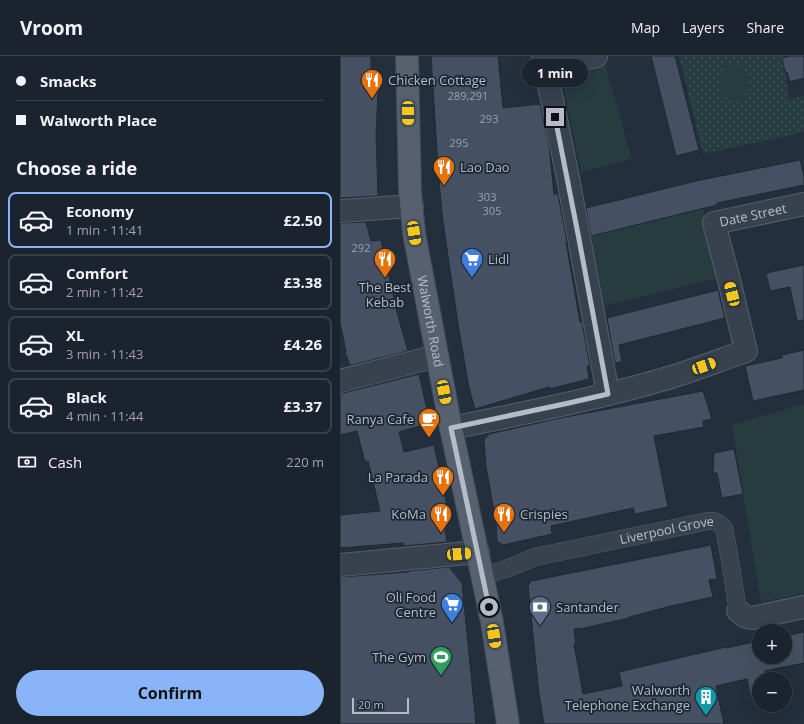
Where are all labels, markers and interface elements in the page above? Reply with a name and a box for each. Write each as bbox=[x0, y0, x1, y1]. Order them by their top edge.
text: Vroom bbox=[20, 15, 83, 41]
text: Map bbox=[631, 18, 660, 37]
text: Layers bbox=[682, 18, 724, 37]
text: Share bbox=[746, 18, 784, 37]
callout: 1 min bbox=[522, 59, 588, 87]
text: 1 min bbox=[537, 64, 573, 82]
restaurant icon: Chicken Cottage bbox=[359, 67, 385, 100]
text: Smacks bbox=[40, 71, 97, 91]
place label: Chicken Cottage bbox=[388, 71, 486, 89]
house number: 289,291 bbox=[448, 88, 488, 103]
car bbox=[402, 101, 414, 125]
route end bbox=[546, 108, 564, 126]
text: Walworth Place bbox=[40, 110, 157, 130]
house number: 293 bbox=[480, 111, 498, 126]
house number: 295 bbox=[450, 135, 468, 150]
restaurant icon: Lao Dao bbox=[431, 154, 457, 187]
text: Choose a ride bbox=[16, 156, 137, 180]
place label: Lao Dao bbox=[460, 158, 510, 176]
house number: 303 bbox=[478, 189, 496, 204]
street label: Date Street bbox=[718, 199, 789, 231]
text: Economy bbox=[66, 201, 134, 221]
icon: car bbox=[18, 202, 54, 238]
house number: 305 bbox=[483, 203, 501, 218]
text: £2.50 bbox=[283, 210, 322, 230]
car bbox=[406, 220, 422, 246]
text: 1 min · 11:41 bbox=[66, 221, 143, 239]
house number: 292 bbox=[352, 240, 370, 255]
restaurant icon: The Best Kebab bbox=[372, 246, 398, 279]
supermarket icon: Lidl bbox=[459, 246, 485, 279]
place label: Lidl bbox=[488, 250, 509, 268]
text: Comfort bbox=[66, 263, 128, 283]
icon: car bbox=[18, 264, 54, 300]
text: £3.38 bbox=[283, 272, 322, 292]
street label: Walworth Road bbox=[413, 274, 448, 369]
place label: The Best Kebab bbox=[359, 278, 412, 311]
car bbox=[723, 281, 741, 307]
text: 2 min · 11:42 bbox=[66, 283, 143, 301]
text: XL bbox=[66, 325, 84, 345]
icon: car bbox=[18, 326, 54, 362]
text: £4.26 bbox=[283, 334, 322, 354]
text: 3 min · 11:43 bbox=[66, 345, 143, 363]
car bbox=[691, 356, 717, 376]
car bbox=[436, 379, 452, 405]
text: Black bbox=[66, 387, 107, 407]
icon: car bbox=[18, 388, 54, 424]
text: £3.37 bbox=[283, 396, 322, 416]
cafe icon: Ranya Cafe bbox=[416, 406, 442, 439]
text: 4 min · 11:44 bbox=[66, 407, 143, 425]
place label: Ranya Cafe bbox=[347, 410, 414, 428]
icon: cash bbox=[16, 451, 38, 473]
text: Cash bbox=[48, 452, 82, 472]
text: 220 m bbox=[286, 453, 324, 471]
restaurant icon: La Parada bbox=[430, 464, 456, 497]
place label: La Parada bbox=[368, 468, 428, 486]
restaurant icon: KoMa bbox=[428, 501, 454, 534]
restaurant icon: Crispies bbox=[491, 501, 517, 534]
place label: KoMa bbox=[391, 505, 426, 523]
place label: Crispies bbox=[520, 505, 568, 523]
street label: Liverpool Grove bbox=[618, 512, 714, 548]
car bbox=[447, 547, 471, 561]
place label: Oli Food Centre bbox=[386, 588, 436, 621]
supermarket icon: Oli Food Centre bbox=[439, 591, 465, 624]
bank icon: Santander bbox=[527, 594, 553, 627]
route start bbox=[480, 598, 498, 616]
place label: Santander bbox=[556, 598, 619, 616]
car bbox=[486, 623, 502, 649]
map controls bbox=[752, 624, 792, 712]
button: + bbox=[752, 624, 792, 664]
sports icon: The Gym bbox=[428, 644, 454, 677]
place label: The Gym bbox=[372, 648, 426, 666]
button: Confirm bbox=[16, 670, 324, 716]
button: − bbox=[752, 672, 792, 712]
place label: Walworth Telephone Exchange bbox=[565, 681, 690, 714]
building icon: Walworth Telephone Exchange bbox=[693, 684, 719, 717]
scale bar bbox=[352, 696, 409, 715]
text: 20 m bbox=[358, 697, 384, 712]

